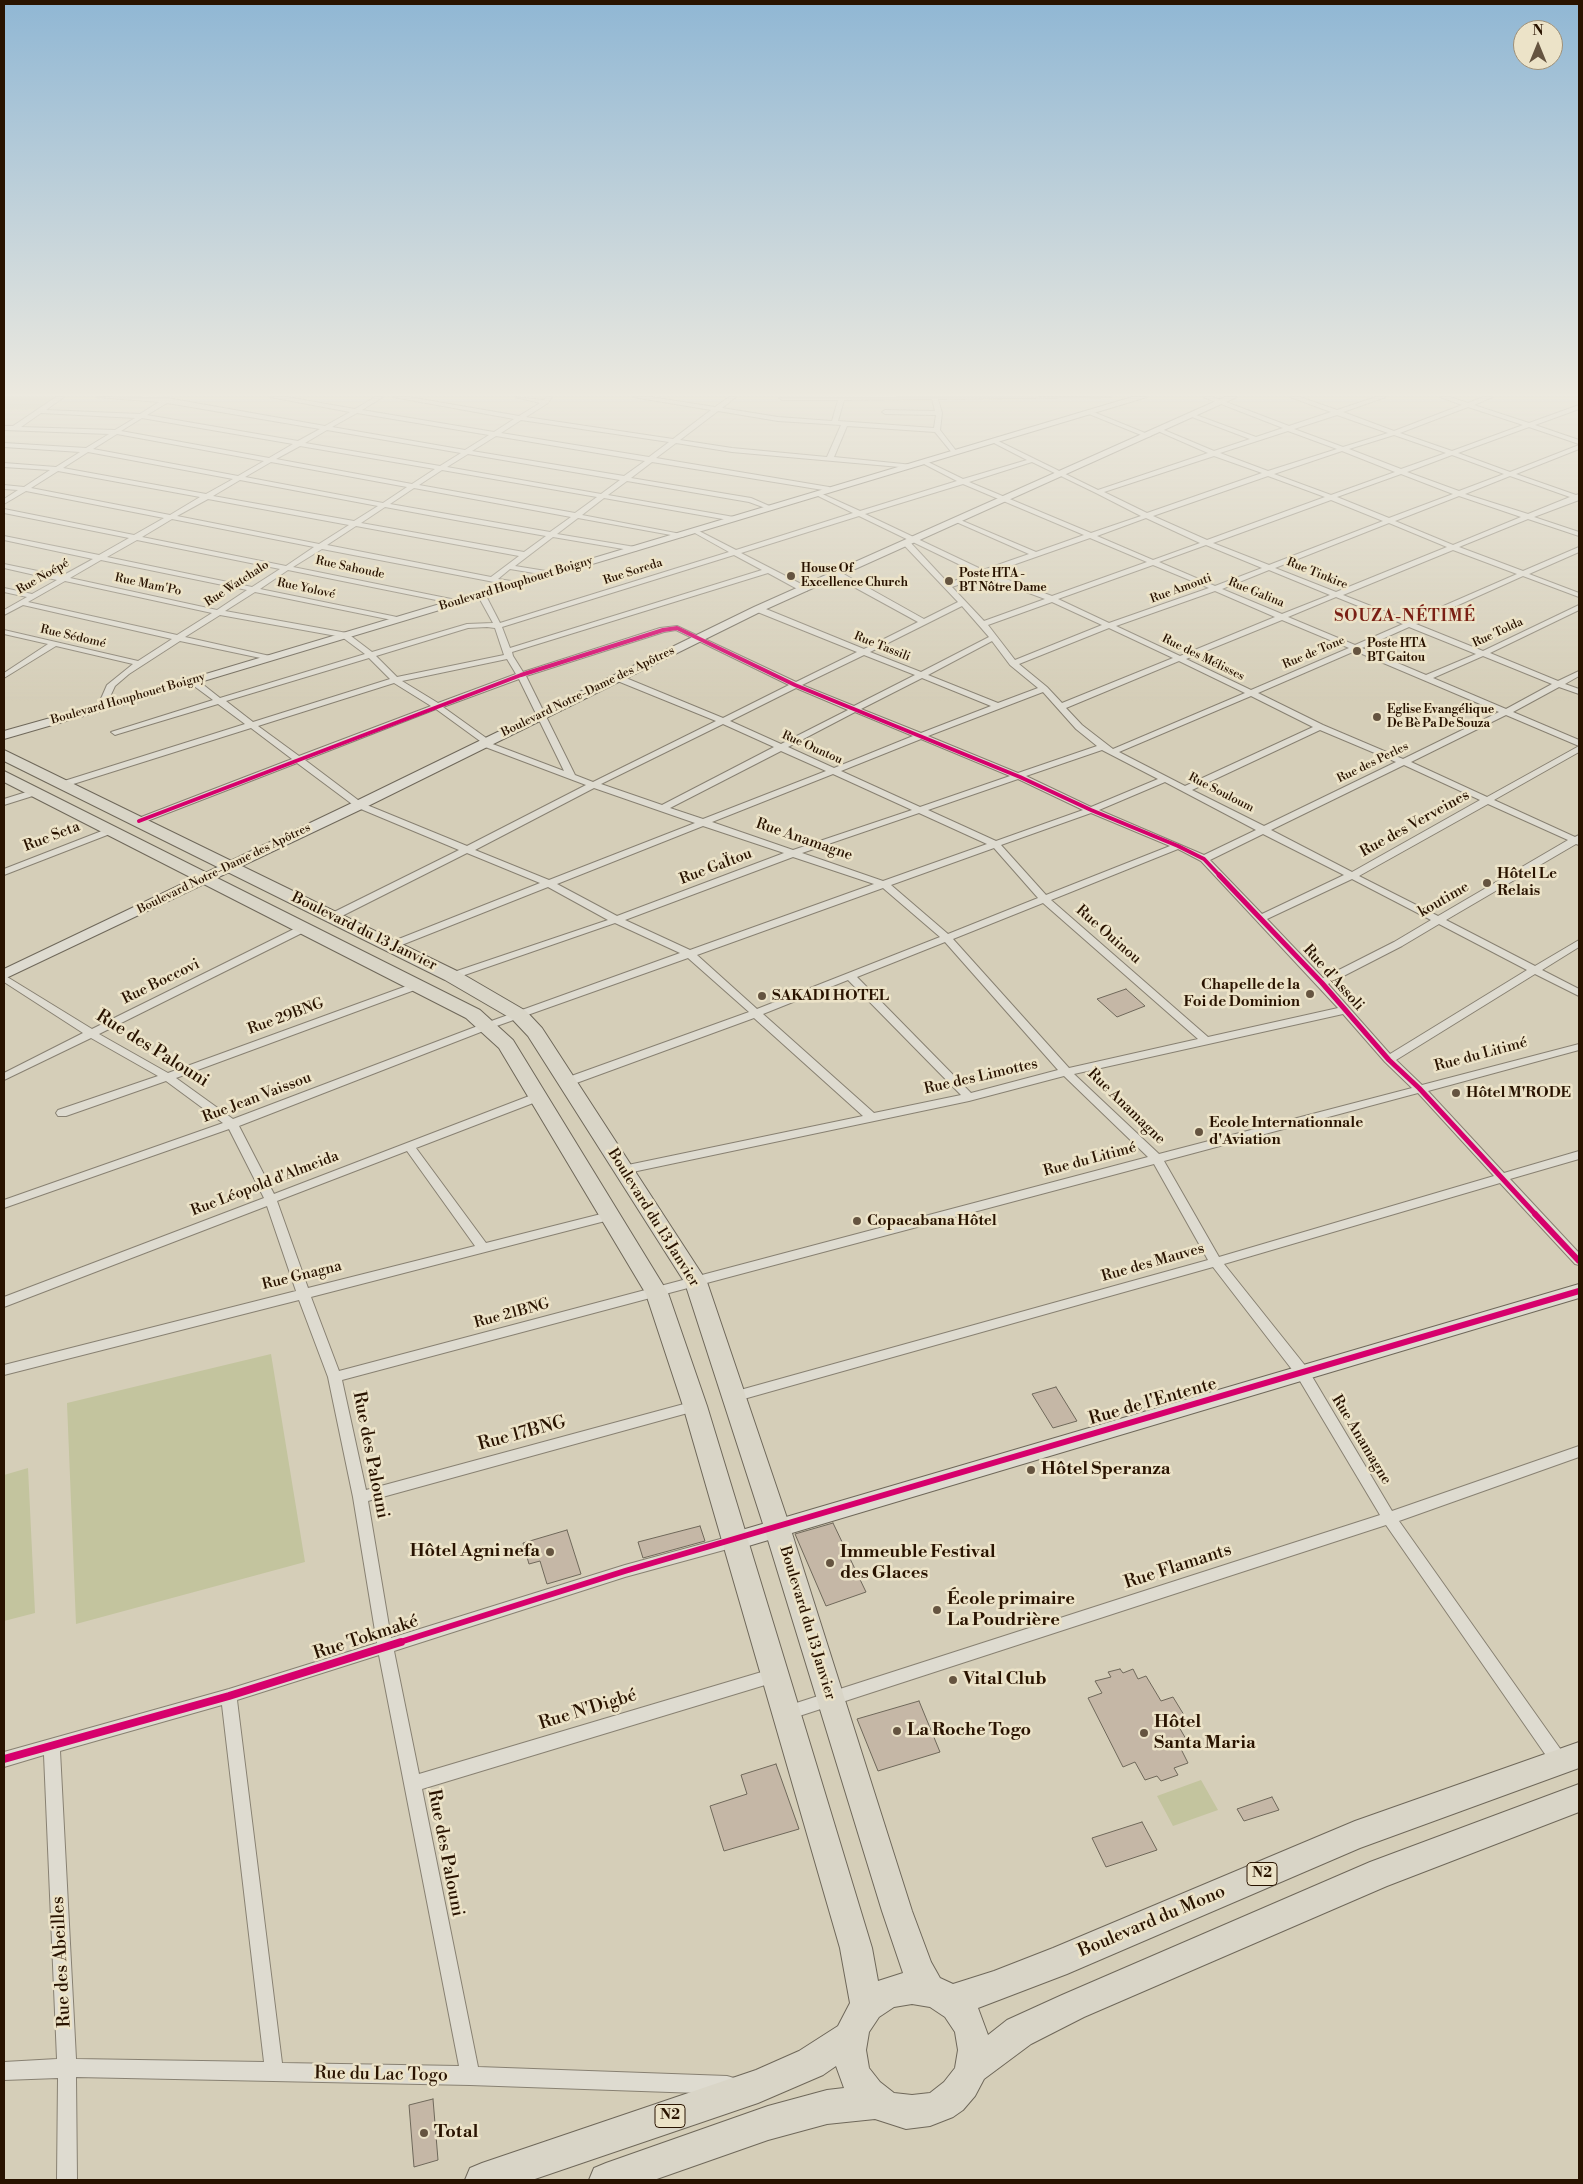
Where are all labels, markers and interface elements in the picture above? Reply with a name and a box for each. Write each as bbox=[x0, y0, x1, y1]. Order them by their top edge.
north arrow bbox=[1513, 20, 1563, 70]
text: N bbox=[1532, 22, 1544, 40]
street label: Rue Sahoude bbox=[314, 554, 386, 582]
street label: Boulevard Houphouet Boigny bbox=[437, 554, 595, 614]
street label: Rue Tinkire bbox=[1284, 555, 1350, 593]
street label: Rue Noépé bbox=[14, 556, 72, 598]
street label: Rue Soreda bbox=[602, 556, 664, 588]
street label: Rue Watchalo bbox=[202, 558, 272, 610]
place label: House Of Excellence Church bbox=[801, 562, 908, 590]
place label: Poste HTA - BT Nôtre Dame bbox=[959, 567, 1047, 595]
marker: House Of Excellence Church bbox=[785, 570, 797, 582]
street label: Rue Mam'Po bbox=[113, 571, 183, 599]
street label: Rue Amouti bbox=[1148, 571, 1214, 607]
marker: Poste HTA - BT Nôtre Dame bbox=[943, 575, 955, 587]
street label: Rue Galina bbox=[1226, 575, 1286, 611]
street label: Rue Yolové bbox=[276, 576, 336, 602]
district label: SOUZA-NÉTIMÉ bbox=[1333, 607, 1477, 627]
street label: Rue Tolda bbox=[1470, 615, 1526, 651]
street label: Rue Sédomé bbox=[39, 622, 107, 652]
street label: Rue Tassili bbox=[852, 629, 912, 665]
street label: Rue des Mélisses bbox=[1159, 632, 1247, 684]
street label: Rue de Tone bbox=[1281, 633, 1347, 673]
place label: Poste HTA BT Gaitou bbox=[1367, 637, 1426, 665]
street label: Boulevard Notre-Dame des Apôtres bbox=[499, 644, 677, 740]
marker: Poste HTA BT Gaitou bbox=[1351, 645, 1363, 657]
street label: Boulevard Houphouet Boigny bbox=[49, 670, 207, 728]
place label: Eglise Evangélique De Bè Pa De Souza bbox=[1387, 703, 1494, 731]
marker: Eglise Evangélique De Bè Pa De Souza bbox=[1371, 711, 1383, 723]
street label: Rue Ountou bbox=[780, 728, 844, 768]
street label: Rue des Perles bbox=[1335, 740, 1411, 786]
street label: Rue Souloum bbox=[1186, 770, 1256, 816]
street label: Rue des Verveines bbox=[1357, 786, 1473, 862]
street label: Rue Anamagne bbox=[753, 815, 855, 865]
street label: Rue Seta bbox=[21, 818, 83, 856]
street label: Boulevard Notre-Dame des Apôtres bbox=[135, 821, 313, 917]
street label: Rue GaÏtou bbox=[677, 845, 755, 889]
place label: Hôtel Le Relais bbox=[1497, 865, 1557, 900]
marker: Hôtel Le Relais bbox=[1481, 877, 1493, 889]
street label: koutime bbox=[1415, 878, 1473, 922]
street label: Boulevard du 13 Janvier bbox=[288, 889, 440, 975]
street label: Rue Ouinou bbox=[1072, 902, 1144, 968]
street label: Rue d'Assoli bbox=[1299, 941, 1367, 1015]
street label: Rue Boccovi bbox=[119, 955, 203, 1009]
place label: Chapelle de la Foi de Dominion bbox=[1183, 976, 1300, 1011]
place label: SAKADI HOTEL bbox=[772, 987, 889, 1005]
marker: Chapelle de la Foi de Dominion bbox=[1304, 988, 1316, 1000]
marker: SAKADI HOTEL bbox=[756, 990, 768, 1002]
street label: Rue 29BNG bbox=[245, 995, 327, 1039]
street label: Rue des Palouni bbox=[91, 1006, 213, 1092]
street label: Rue du Litimé bbox=[1433, 1034, 1529, 1076]
street label: Rue des Limottes bbox=[922, 1055, 1040, 1099]
street label: Rue Anamagne bbox=[1083, 1065, 1169, 1149]
street label: Rue Jean Vaissou bbox=[200, 1069, 314, 1127]
place label: Hôtel M'RODE bbox=[1466, 1084, 1571, 1102]
marker: Hôtel M'RODE bbox=[1450, 1087, 1462, 1099]
place label: Ecole Internationnale d'Aviation bbox=[1209, 1114, 1363, 1149]
marker: Ecole Internationnale d'Aviation bbox=[1193, 1126, 1205, 1138]
street label: Rue du Litimé bbox=[1042, 1139, 1138, 1181]
street label: Boulevard du 13 Janvier bbox=[603, 1146, 703, 1290]
street label: Rue Léopold d'Almeida bbox=[188, 1147, 342, 1221]
place label: Copacabana Hôtel bbox=[867, 1212, 997, 1230]
marker: Copacabana Hôtel bbox=[851, 1215, 863, 1227]
street label: Rue des Mauves bbox=[1100, 1240, 1206, 1286]
street label: Rue Gnagna bbox=[260, 1257, 344, 1295]
street label: Rue 21BNG bbox=[472, 1295, 552, 1333]
street label: Rue de l'Entente bbox=[1086, 1373, 1220, 1431]
street label: Rue des Palouni bbox=[347, 1389, 393, 1521]
street label: Rue Anamagne bbox=[1327, 1392, 1395, 1488]
street label: Rue 17BNG bbox=[476, 1412, 568, 1456]
place label: Hôtel Speranza bbox=[1041, 1459, 1171, 1481]
marker: Hôtel Speranza bbox=[1025, 1464, 1037, 1476]
street label: Rue Flamants bbox=[1122, 1539, 1234, 1595]
place label: Hôtel Agni nefa bbox=[410, 1541, 540, 1563]
place label: Immeuble Festival des Glaces bbox=[840, 1542, 996, 1585]
street label: Boulevard du 13 Janvier bbox=[775, 1544, 839, 1702]
marker: Hôtel Agni nefa bbox=[544, 1546, 556, 1558]
marker: Immeuble Festival des Glaces bbox=[824, 1557, 836, 1569]
place label: École primaire La Poudrière bbox=[947, 1589, 1075, 1632]
marker: École primaire La Poudrière bbox=[931, 1604, 943, 1616]
street label: Rue Tokmaké bbox=[311, 1611, 421, 1665]
place label: Vital Club bbox=[963, 1669, 1047, 1691]
marker: Vital Club bbox=[947, 1674, 959, 1686]
street label: Rue N'Digbé bbox=[536, 1685, 640, 1735]
place label: Hôtel Santa Maria bbox=[1154, 1712, 1256, 1755]
place label: La Roche Togo bbox=[907, 1720, 1031, 1742]
marker: La Roche Togo bbox=[891, 1725, 903, 1737]
marker: Hôtel Santa Maria bbox=[1138, 1727, 1150, 1739]
street label: Rue des Palouni bbox=[422, 1787, 468, 1919]
road number: N2 bbox=[1247, 1862, 1277, 1886]
street label: Boulevard du Mono bbox=[1075, 1881, 1229, 1963]
street label: Rue des Abeilles bbox=[48, 1896, 76, 2028]
street label: Rue du Lac Togo bbox=[314, 2063, 448, 2087]
road number: N2 bbox=[655, 2104, 685, 2128]
place label: Total bbox=[434, 2122, 478, 2144]
marker: Total bbox=[418, 2127, 430, 2139]

